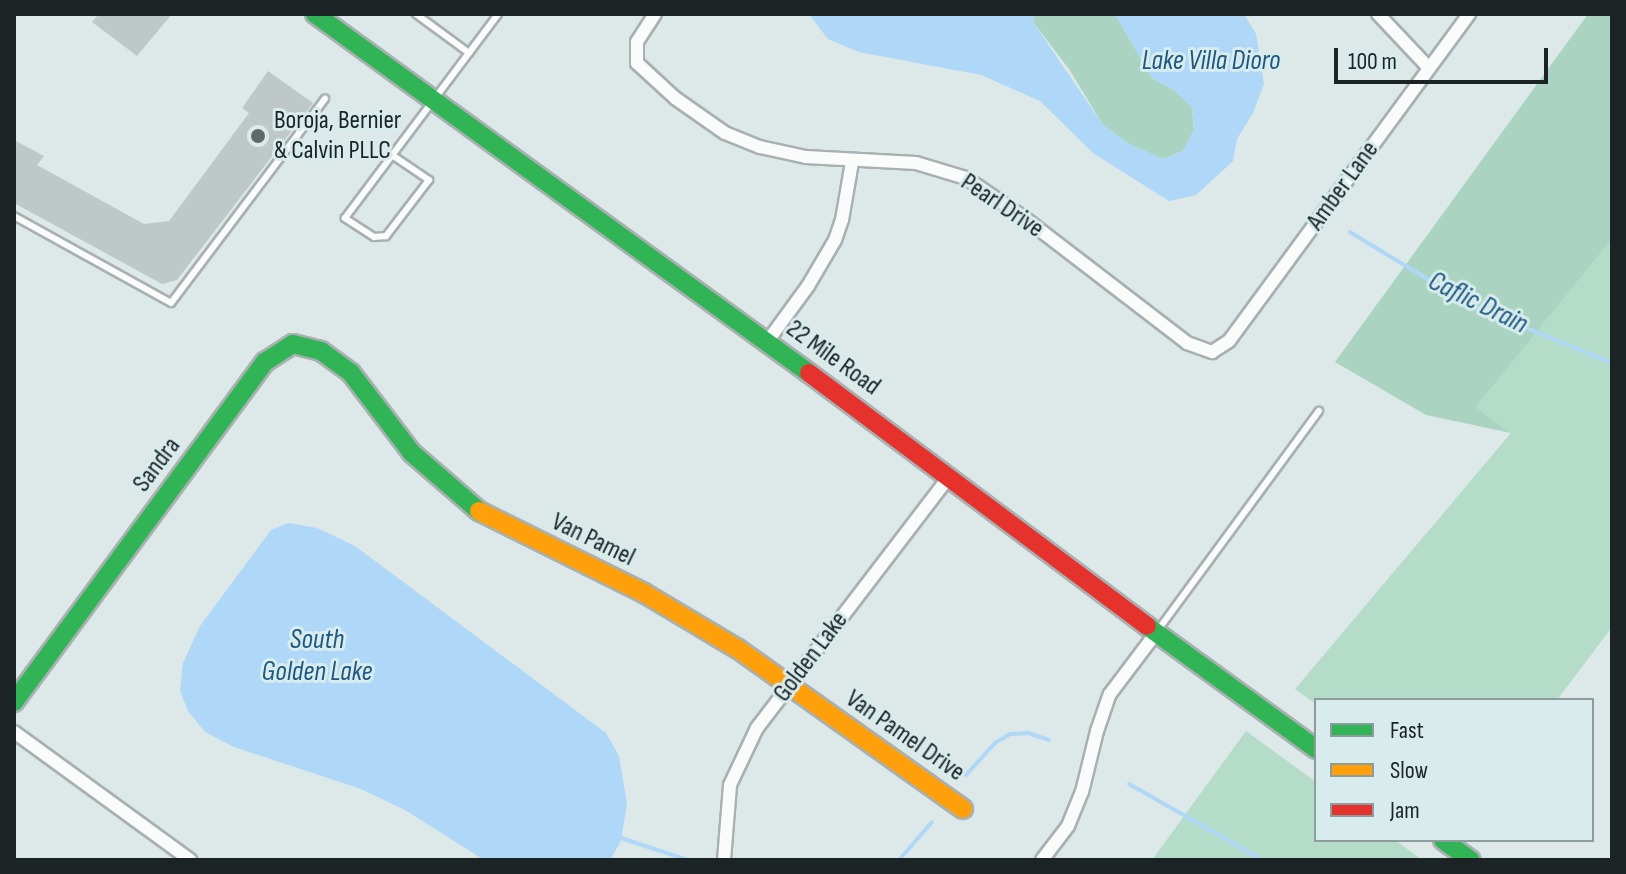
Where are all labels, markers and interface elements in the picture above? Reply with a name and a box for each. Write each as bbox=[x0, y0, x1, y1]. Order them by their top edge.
scale bar bbox=[1338, 32, 1552, 82]
water label: Lake Villa Dioro bbox=[1142, 44, 1280, 78]
text: 100 m bbox=[1348, 47, 1397, 76]
place label: Boroja, Bernier & Calvin PLLC bbox=[274, 105, 401, 166]
marker: Boroja, Bernier & Calvin PLLC bbox=[249, 127, 267, 145]
street label: Amber Lane bbox=[1300, 135, 1386, 237]
street label: Pearl Drive bbox=[955, 167, 1049, 245]
water label: Caflic Drain bbox=[1423, 265, 1533, 341]
street label: 22 Mile Road bbox=[780, 313, 886, 403]
street label: Sandra bbox=[126, 432, 188, 498]
street label: Van Pamel bbox=[546, 507, 640, 573]
street label: Golden Lake bbox=[767, 606, 855, 708]
water label: South Golden Lake bbox=[262, 623, 372, 689]
street label: Van Pamel Drive bbox=[839, 684, 971, 788]
legend bbox=[1314, 698, 1594, 842]
text: Fast bbox=[1390, 716, 1424, 745]
text: Slow bbox=[1390, 756, 1428, 785]
text: Jam bbox=[1390, 796, 1420, 825]

